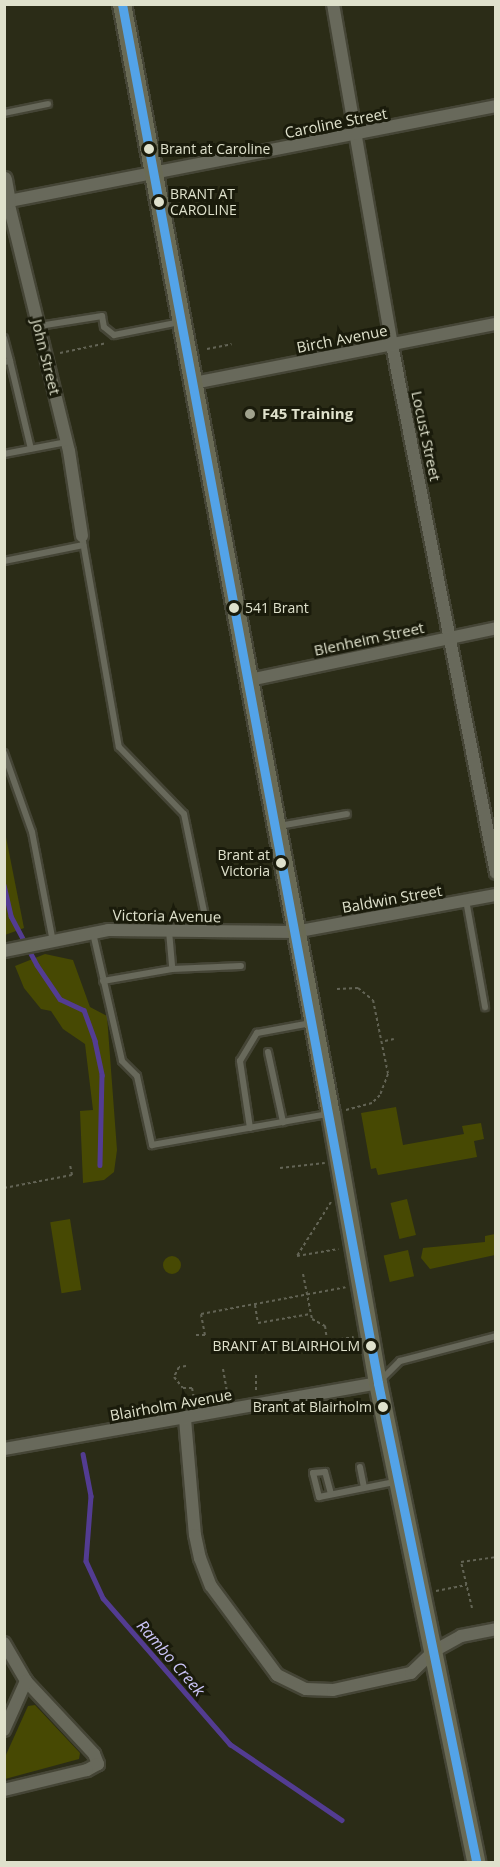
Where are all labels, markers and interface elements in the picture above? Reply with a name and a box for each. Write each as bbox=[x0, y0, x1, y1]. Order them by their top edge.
street label: Caroline Street bbox=[283, 104, 389, 142]
place label: Brant at Caroline bbox=[160, 141, 270, 157]
marker: Brant at Caroline bbox=[143, 143, 155, 155]
place label: BRANT AT CAROLINE bbox=[170, 186, 237, 219]
marker: BRANT AT CAROLINE bbox=[153, 196, 165, 208]
street label: John Street bbox=[28, 317, 64, 397]
street label: Birch Avenue bbox=[295, 321, 389, 357]
street label: Locust Street bbox=[408, 389, 444, 483]
place label: F45 Training bbox=[262, 405, 353, 423]
marker: F45 Training bbox=[243, 407, 257, 421]
place label: 541 Brant bbox=[245, 600, 309, 616]
marker: 541 Brant bbox=[228, 602, 240, 614]
street label: Blenheim Street bbox=[312, 619, 426, 659]
place label: Brant at Victoria bbox=[217, 847, 270, 880]
marker: Brant at Victoria bbox=[275, 857, 287, 869]
street label: Baldwin Street bbox=[341, 881, 443, 917]
street label: Victoria Avenue bbox=[113, 906, 221, 926]
place label: BRANT AT BLAIRHOLM bbox=[213, 1338, 360, 1354]
marker: BRANT AT BLAIRHOLM bbox=[365, 1340, 377, 1352]
street label: Blairholm Avenue bbox=[109, 1385, 233, 1425]
place label: Brant at Blairholm bbox=[253, 1399, 372, 1415]
marker: Brant at Blairholm bbox=[377, 1401, 389, 1413]
water label: Rambo Creek bbox=[133, 1616, 209, 1700]

